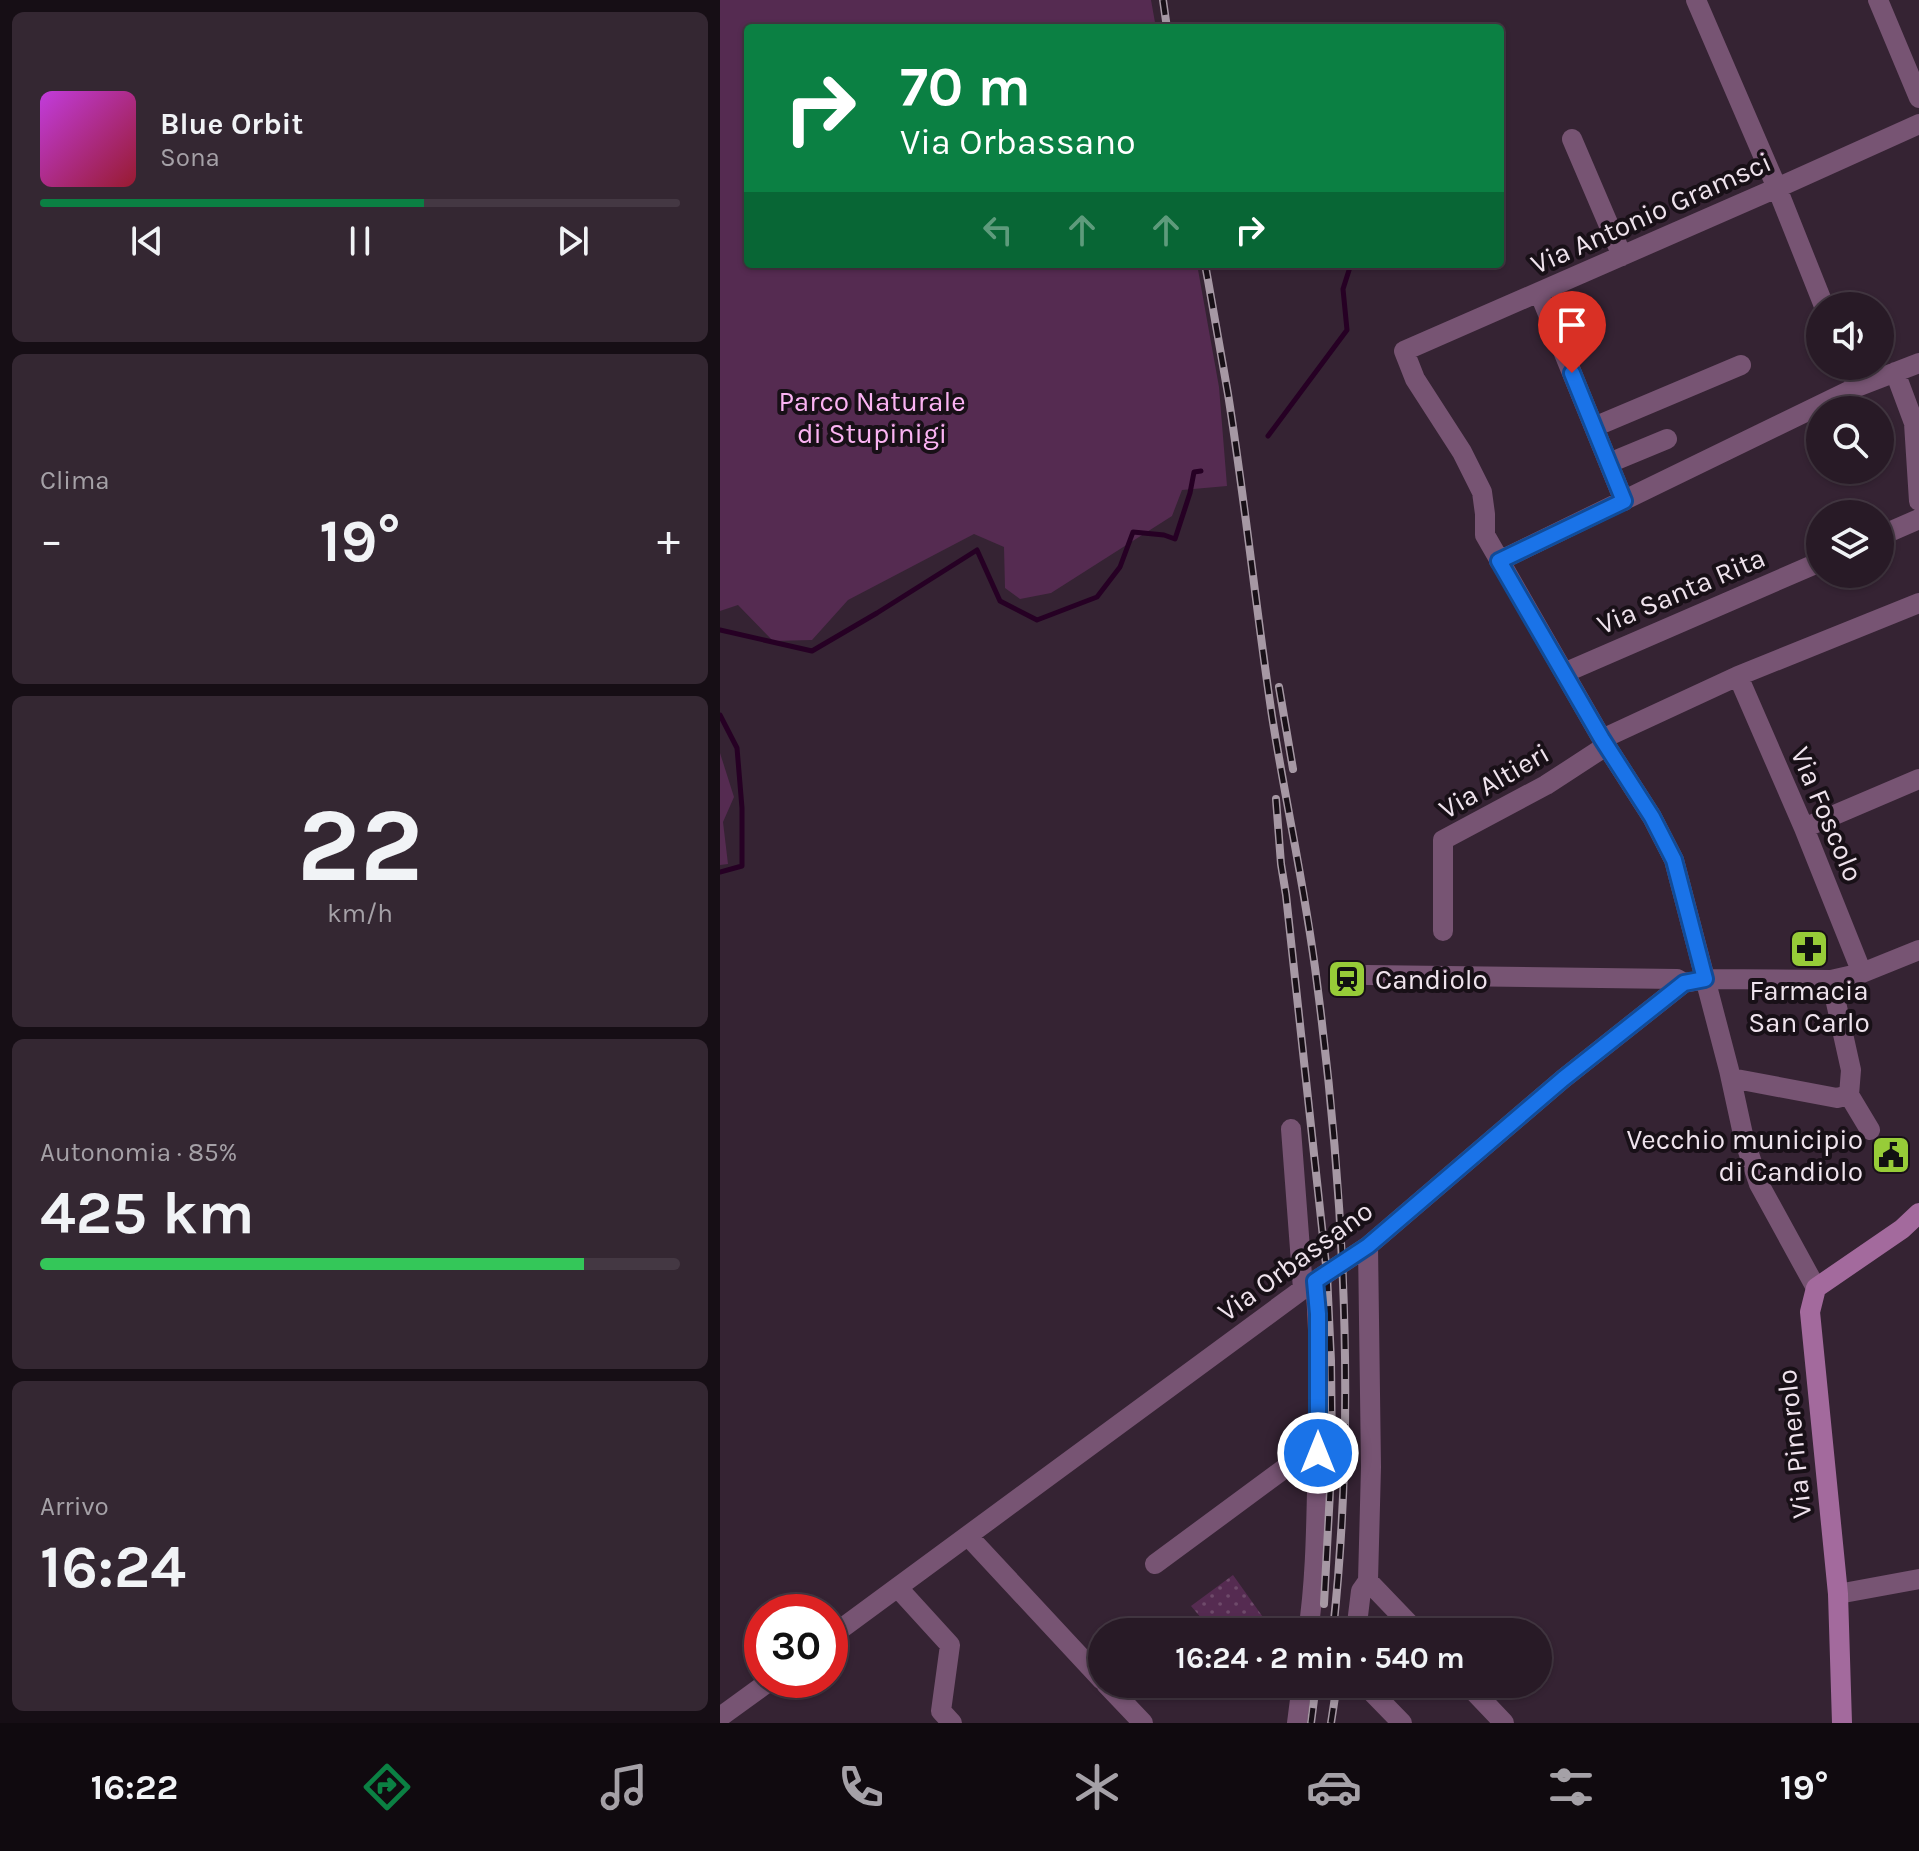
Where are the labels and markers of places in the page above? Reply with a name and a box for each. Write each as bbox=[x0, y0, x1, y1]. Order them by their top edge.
pin bbox=[1538, 291, 1606, 373]
pharmacy icon: Farmacia San Carlo bbox=[1788, 928, 1830, 970]
station icon: Candiolo bbox=[1326, 958, 1368, 1000]
place label: Candiolo bbox=[1375, 963, 1488, 996]
place label: Farmacia San Carlo bbox=[1748, 974, 1870, 1039]
place label: Vecchio municipio di Candiolo bbox=[1626, 1123, 1863, 1188]
public building icon: Vecchio municipio di Candiolo bbox=[1870, 1134, 1912, 1176]

